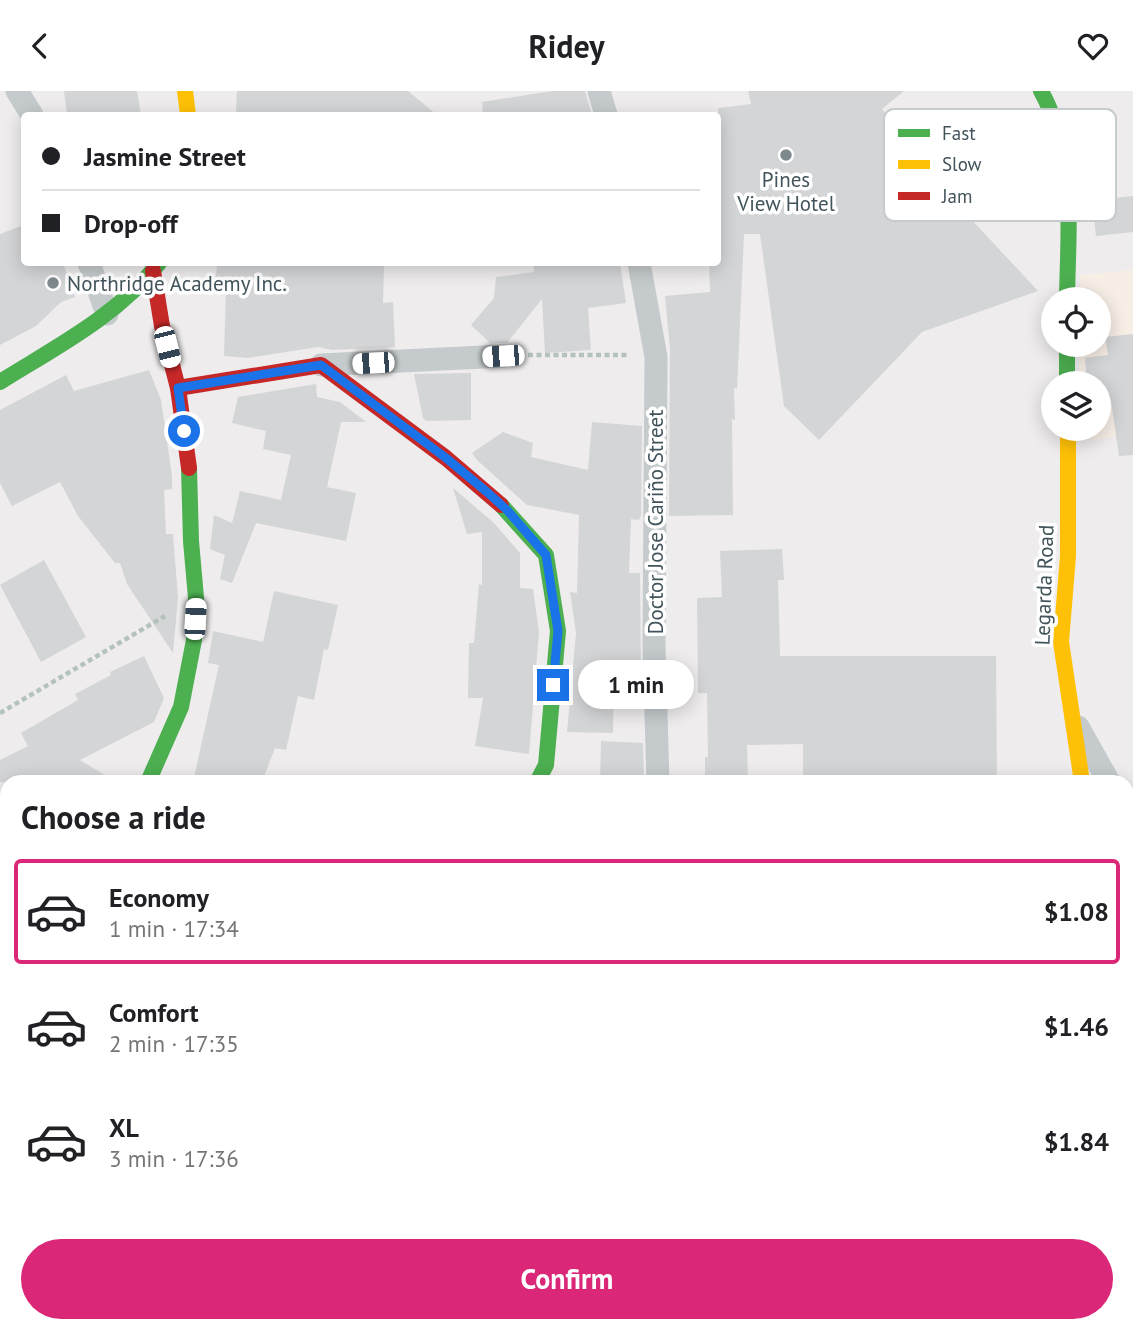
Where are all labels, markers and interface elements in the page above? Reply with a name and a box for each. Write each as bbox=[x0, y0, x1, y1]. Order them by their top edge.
text: Ridey bbox=[528, 25, 605, 67]
icon: back bbox=[21, 27, 59, 65]
icon: heart bbox=[1074, 27, 1112, 65]
legend bbox=[884, 109, 1116, 221]
text: Fast bbox=[942, 121, 976, 145]
text: Jasmine Street bbox=[84, 140, 246, 173]
marker: Pines View Hotel bbox=[778, 147, 794, 163]
text: Slow bbox=[942, 152, 982, 176]
place label: Pines View Hotel bbox=[736, 166, 835, 217]
text: Jam bbox=[941, 184, 972, 208]
text: Drop-off bbox=[84, 207, 178, 240]
place label: Northridge Academy Inc. bbox=[67, 270, 287, 297]
marker: Northridge Academy Inc. bbox=[45, 275, 61, 291]
map controls bbox=[1041, 287, 1111, 441]
button: locate bbox=[1041, 287, 1111, 357]
car bbox=[152, 324, 183, 370]
car bbox=[482, 344, 525, 368]
car bbox=[352, 351, 395, 375]
button: layers bbox=[1041, 371, 1111, 441]
street label: Doctor Jose Cariño Street bbox=[642, 410, 669, 634]
route start bbox=[168, 415, 200, 447]
street label: Legarda Road bbox=[1028, 524, 1060, 646]
car bbox=[184, 597, 207, 641]
callout: 1 min bbox=[578, 661, 693, 709]
route end bbox=[537, 669, 569, 701]
text: 1 min bbox=[608, 670, 664, 699]
text: Choose a ride bbox=[21, 796, 206, 838]
icon: car bbox=[25, 880, 88, 943]
text: Economy bbox=[109, 881, 209, 914]
text: $1.08 bbox=[1044, 895, 1109, 928]
text: 1 min · 17:34 bbox=[109, 914, 239, 943]
icon: car bbox=[25, 995, 88, 1058]
text: Comfort bbox=[109, 996, 199, 1029]
text: $1.46 bbox=[1044, 1010, 1109, 1043]
text: 2 min · 17:35 bbox=[109, 1029, 239, 1058]
icon: car bbox=[25, 1110, 88, 1173]
text: XL bbox=[109, 1111, 139, 1144]
text: $1.84 bbox=[1044, 1125, 1109, 1158]
text: 3 min · 17:36 bbox=[109, 1144, 239, 1173]
button: Confirm bbox=[21, 1239, 1113, 1319]

